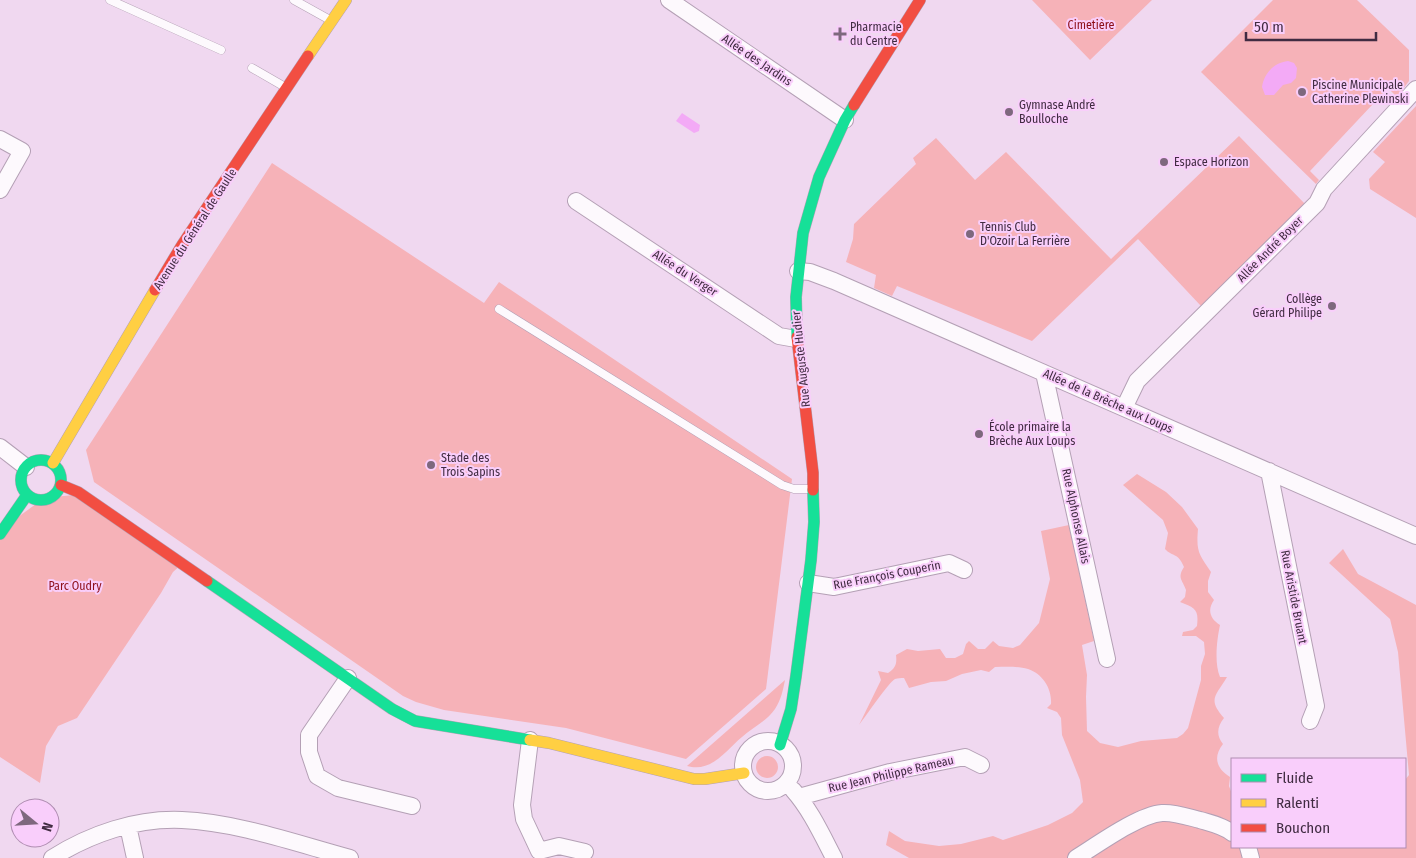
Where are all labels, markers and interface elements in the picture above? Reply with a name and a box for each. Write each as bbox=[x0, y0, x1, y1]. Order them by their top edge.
scale bar bbox=[1246, 10, 1376, 42]
park label: Cimetière bbox=[1068, 18, 1115, 32]
text: 50 m bbox=[1254, 18, 1284, 36]
place label: Pharmacie du Centre bbox=[850, 20, 902, 48]
marker: Pharmacie du Centre bbox=[834, 28, 846, 40]
street label: Allée des Jardins bbox=[719, 31, 795, 89]
place label: Piscine Municipale Catherine Plewinski bbox=[1312, 78, 1408, 106]
marker: Piscine Municipale Catherine Plewinski bbox=[1296, 86, 1308, 98]
place label: Gymnase André Boulloche bbox=[1019, 98, 1095, 126]
marker: Gymnase André Boulloche bbox=[1003, 106, 1015, 118]
place label: Espace Horizon bbox=[1174, 155, 1249, 169]
marker: Espace Horizon bbox=[1158, 156, 1170, 168]
street label: Avenue du Général de Gaulle bbox=[151, 166, 239, 292]
street label: Allée André Boyer bbox=[1234, 213, 1306, 285]
place label: Tennis Club D'Ozoir La Ferrière bbox=[980, 220, 1070, 248]
marker: Tennis Club D'Ozoir La Ferrière bbox=[964, 228, 976, 240]
street label: Allée du Verger bbox=[650, 247, 721, 299]
place label: Collège Gérard Philipe bbox=[1253, 292, 1322, 320]
marker: Collège Gérard Philipe bbox=[1326, 300, 1338, 312]
street label: Rue Auguste Hudier bbox=[789, 309, 813, 408]
street label: Allée de la Brèche aux Loups bbox=[1041, 366, 1175, 436]
place label: École primaire la Brèche Aux Loups bbox=[989, 419, 1075, 448]
marker: École primaire la Brèche Aux Loups bbox=[973, 428, 985, 440]
place label: Stade des Trois Sapins bbox=[441, 451, 500, 479]
marker: Stade des Trois Sapins bbox=[425, 459, 437, 471]
street label: Rue Alphonse Allais bbox=[1059, 467, 1093, 565]
street label: Rue Aristide Bruant bbox=[1278, 549, 1310, 645]
street label: Rue François Couperin bbox=[832, 558, 942, 592]
park label: Parc Oudry bbox=[48, 579, 102, 593]
street label: Rue Jean Philippe Rameau bbox=[827, 753, 955, 795]
legend bbox=[1231, 758, 1406, 848]
text: Fluide bbox=[1276, 769, 1313, 787]
text: Ralenti bbox=[1276, 794, 1319, 812]
north arrow bbox=[10, 798, 60, 848]
text: Bouchon bbox=[1276, 819, 1330, 837]
text: N bbox=[38, 820, 56, 833]

